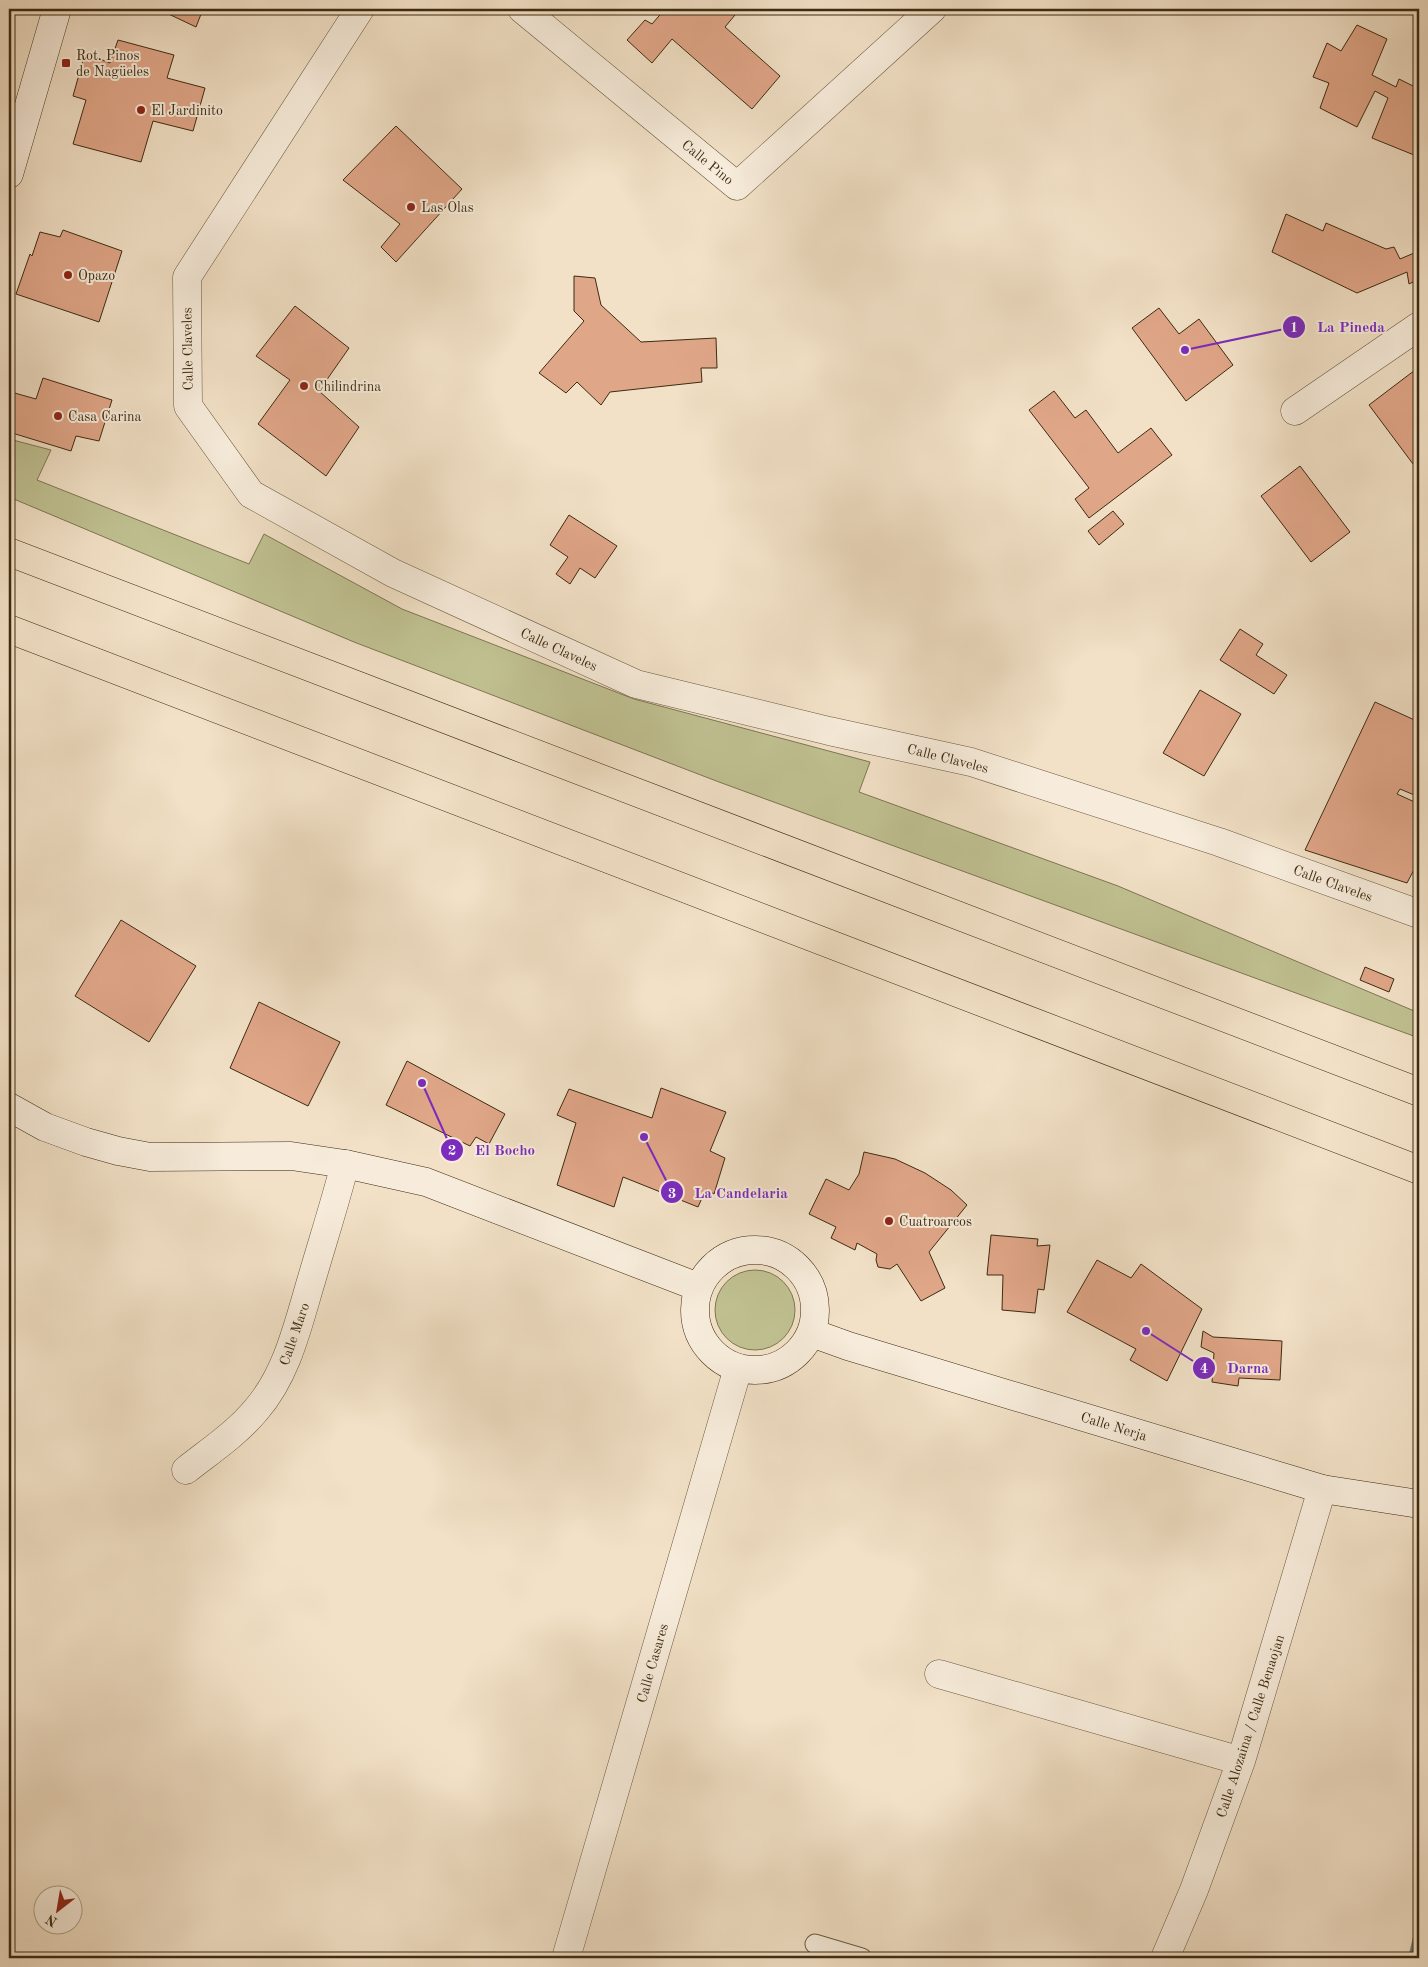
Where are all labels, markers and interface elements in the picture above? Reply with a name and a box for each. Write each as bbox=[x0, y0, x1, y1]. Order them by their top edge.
place label: Rot. Pinos de Nagüeles bbox=[76, 49, 149, 79]
marker: Rot. Pinos de Nagüeles bbox=[60, 57, 72, 69]
marker: El Jardinito bbox=[135, 104, 147, 116]
place label: El Jardinito bbox=[151, 104, 223, 118]
street label: Calle Pino bbox=[679, 138, 736, 188]
marker: Las Olas bbox=[405, 201, 417, 213]
place label: Las Olas bbox=[421, 201, 474, 215]
marker: Opazo bbox=[62, 269, 74, 281]
place label: Opazo bbox=[78, 269, 115, 283]
street label: Calle Claveles bbox=[180, 307, 196, 391]
callout: La Pineda bbox=[1282, 312, 1395, 342]
text: 1 bbox=[1290, 321, 1298, 336]
text: La Pineda bbox=[1317, 321, 1385, 336]
marker: Chilindrina bbox=[298, 380, 310, 392]
place label: Chilindrina bbox=[314, 380, 381, 394]
marker: Casa Carina bbox=[52, 410, 64, 422]
place label: Casa Carina bbox=[68, 410, 142, 424]
street label: Calle Claveles bbox=[518, 626, 599, 674]
street label: Calle Claveles bbox=[906, 742, 990, 776]
street label: Calle Claveles bbox=[1291, 863, 1374, 905]
callout: El Bocho bbox=[440, 1135, 545, 1165]
text: 2 bbox=[448, 1144, 456, 1159]
text: El Bocho bbox=[475, 1144, 535, 1159]
callout: La Candelaria bbox=[659, 1177, 798, 1207]
text: 3 bbox=[668, 1187, 676, 1202]
text: La Candelaria bbox=[694, 1187, 788, 1202]
marker: Cuatroarcos bbox=[883, 1215, 895, 1227]
place label: Cuatroarcos bbox=[899, 1215, 972, 1229]
street label: Calle Maro bbox=[278, 1301, 312, 1368]
callout: Darna bbox=[1192, 1353, 1278, 1383]
text: 4 bbox=[1200, 1362, 1208, 1377]
text: Darna bbox=[1227, 1362, 1269, 1377]
street label: Calle Nerja bbox=[1079, 1410, 1149, 1444]
street label: Calle Casares bbox=[635, 1622, 671, 1705]
street label: Calle Alozaina / Calle Benaojan bbox=[1215, 1633, 1287, 1820]
north arrow bbox=[32, 1884, 82, 1934]
text: N bbox=[43, 1911, 60, 1929]

